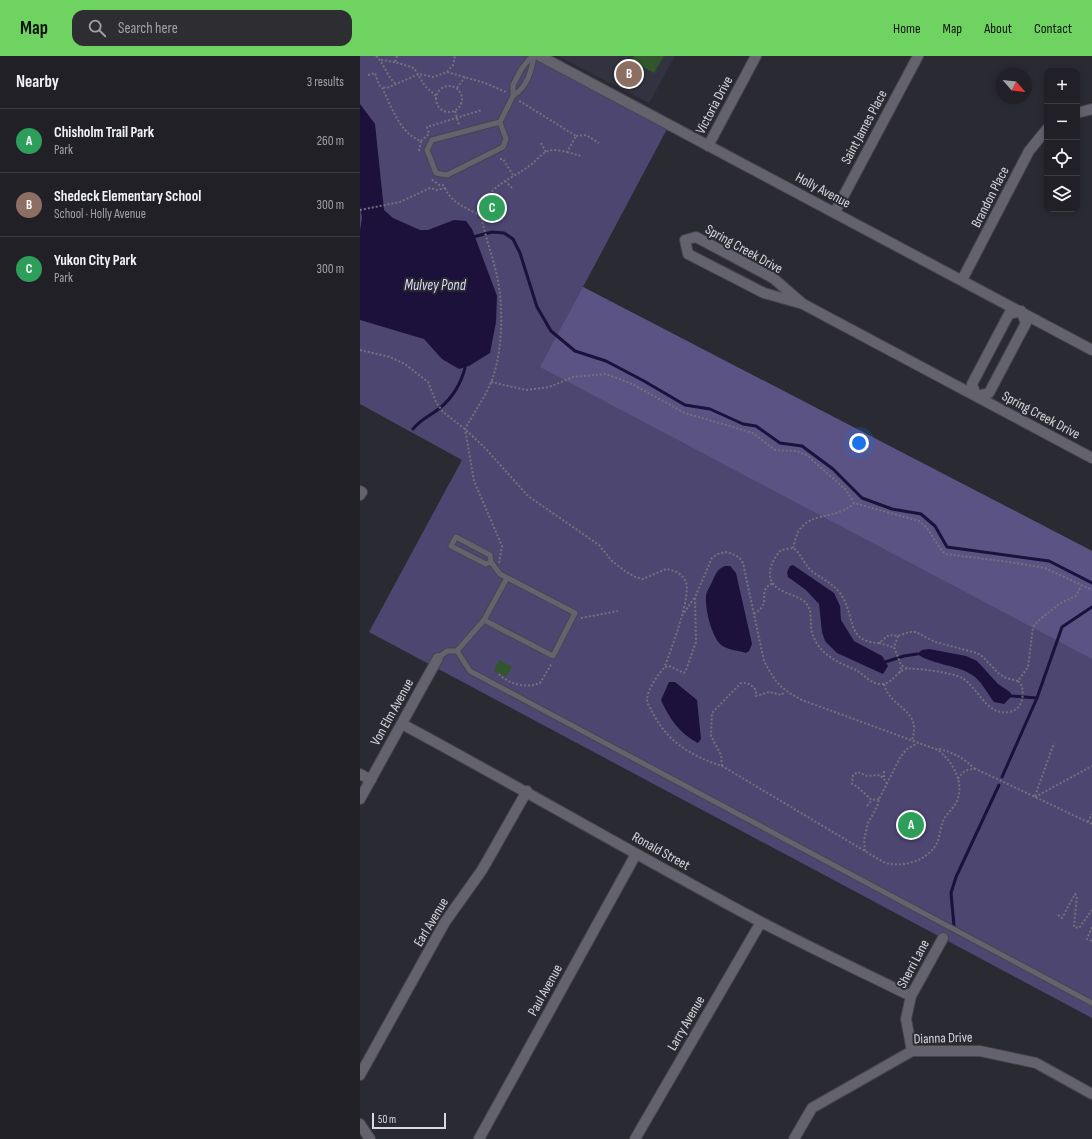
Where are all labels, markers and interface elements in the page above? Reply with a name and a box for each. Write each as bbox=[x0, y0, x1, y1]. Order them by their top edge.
search box bbox=[72, 10, 352, 46]
text: Map bbox=[20, 17, 48, 40]
icon: search bbox=[86, 17, 108, 39]
text: Search here bbox=[118, 19, 178, 38]
text: Home bbox=[893, 20, 921, 37]
text: Map bbox=[943, 20, 962, 37]
text: About bbox=[984, 20, 1012, 37]
text: Contact bbox=[1034, 20, 1072, 37]
pin: B bbox=[616, 59, 642, 89]
north arrow bbox=[996, 68, 1032, 104]
map controls bbox=[1044, 68, 1080, 212]
button: + bbox=[1044, 68, 1080, 104]
text: Nearby bbox=[16, 72, 59, 92]
street label: Victoria Drive bbox=[692, 73, 736, 137]
text: 3 results bbox=[307, 74, 344, 90]
street label: Saint James Place bbox=[837, 87, 891, 167]
button: − bbox=[1044, 104, 1080, 140]
text: Chisholm Trail Park bbox=[54, 123, 154, 142]
text: A bbox=[26, 133, 32, 149]
text: 260 m bbox=[317, 133, 344, 149]
button: locate bbox=[1044, 140, 1080, 176]
text: Park bbox=[54, 142, 73, 158]
street label: Brandon Place bbox=[967, 164, 1013, 230]
street label: Holly Avenue bbox=[793, 168, 853, 212]
button: layers bbox=[1044, 176, 1080, 212]
text: Shedeck Elementary School bbox=[54, 187, 201, 206]
pin: C bbox=[479, 193, 505, 223]
text: B bbox=[26, 197, 32, 213]
text: 300 m bbox=[317, 197, 344, 213]
text: School · Holly Avenue bbox=[54, 206, 146, 222]
street label: Spring Creek Drive bbox=[702, 221, 786, 277]
text: Yukon City Park bbox=[54, 251, 137, 270]
text: C bbox=[26, 261, 32, 277]
text: 300 m bbox=[317, 261, 344, 277]
text: Park bbox=[54, 270, 73, 286]
water label: Mulvey Pond bbox=[404, 276, 467, 295]
street label: Spring Creek Drive bbox=[999, 387, 1083, 443]
your location bbox=[849, 433, 869, 453]
street label: Von Elm Avenue bbox=[367, 676, 417, 748]
pin: A bbox=[898, 810, 924, 840]
street label: Ronald Street bbox=[629, 828, 693, 874]
street label: Earl Avenue bbox=[410, 894, 452, 950]
street label: Sherri Lane bbox=[893, 937, 933, 991]
street label: Paul Avenue bbox=[524, 961, 566, 1019]
street label: Larry Avenue bbox=[663, 993, 709, 1053]
street label: Dianna Drive bbox=[913, 1028, 973, 1048]
scale bar bbox=[372, 1111, 446, 1130]
text: 50 m bbox=[378, 1113, 396, 1126]

